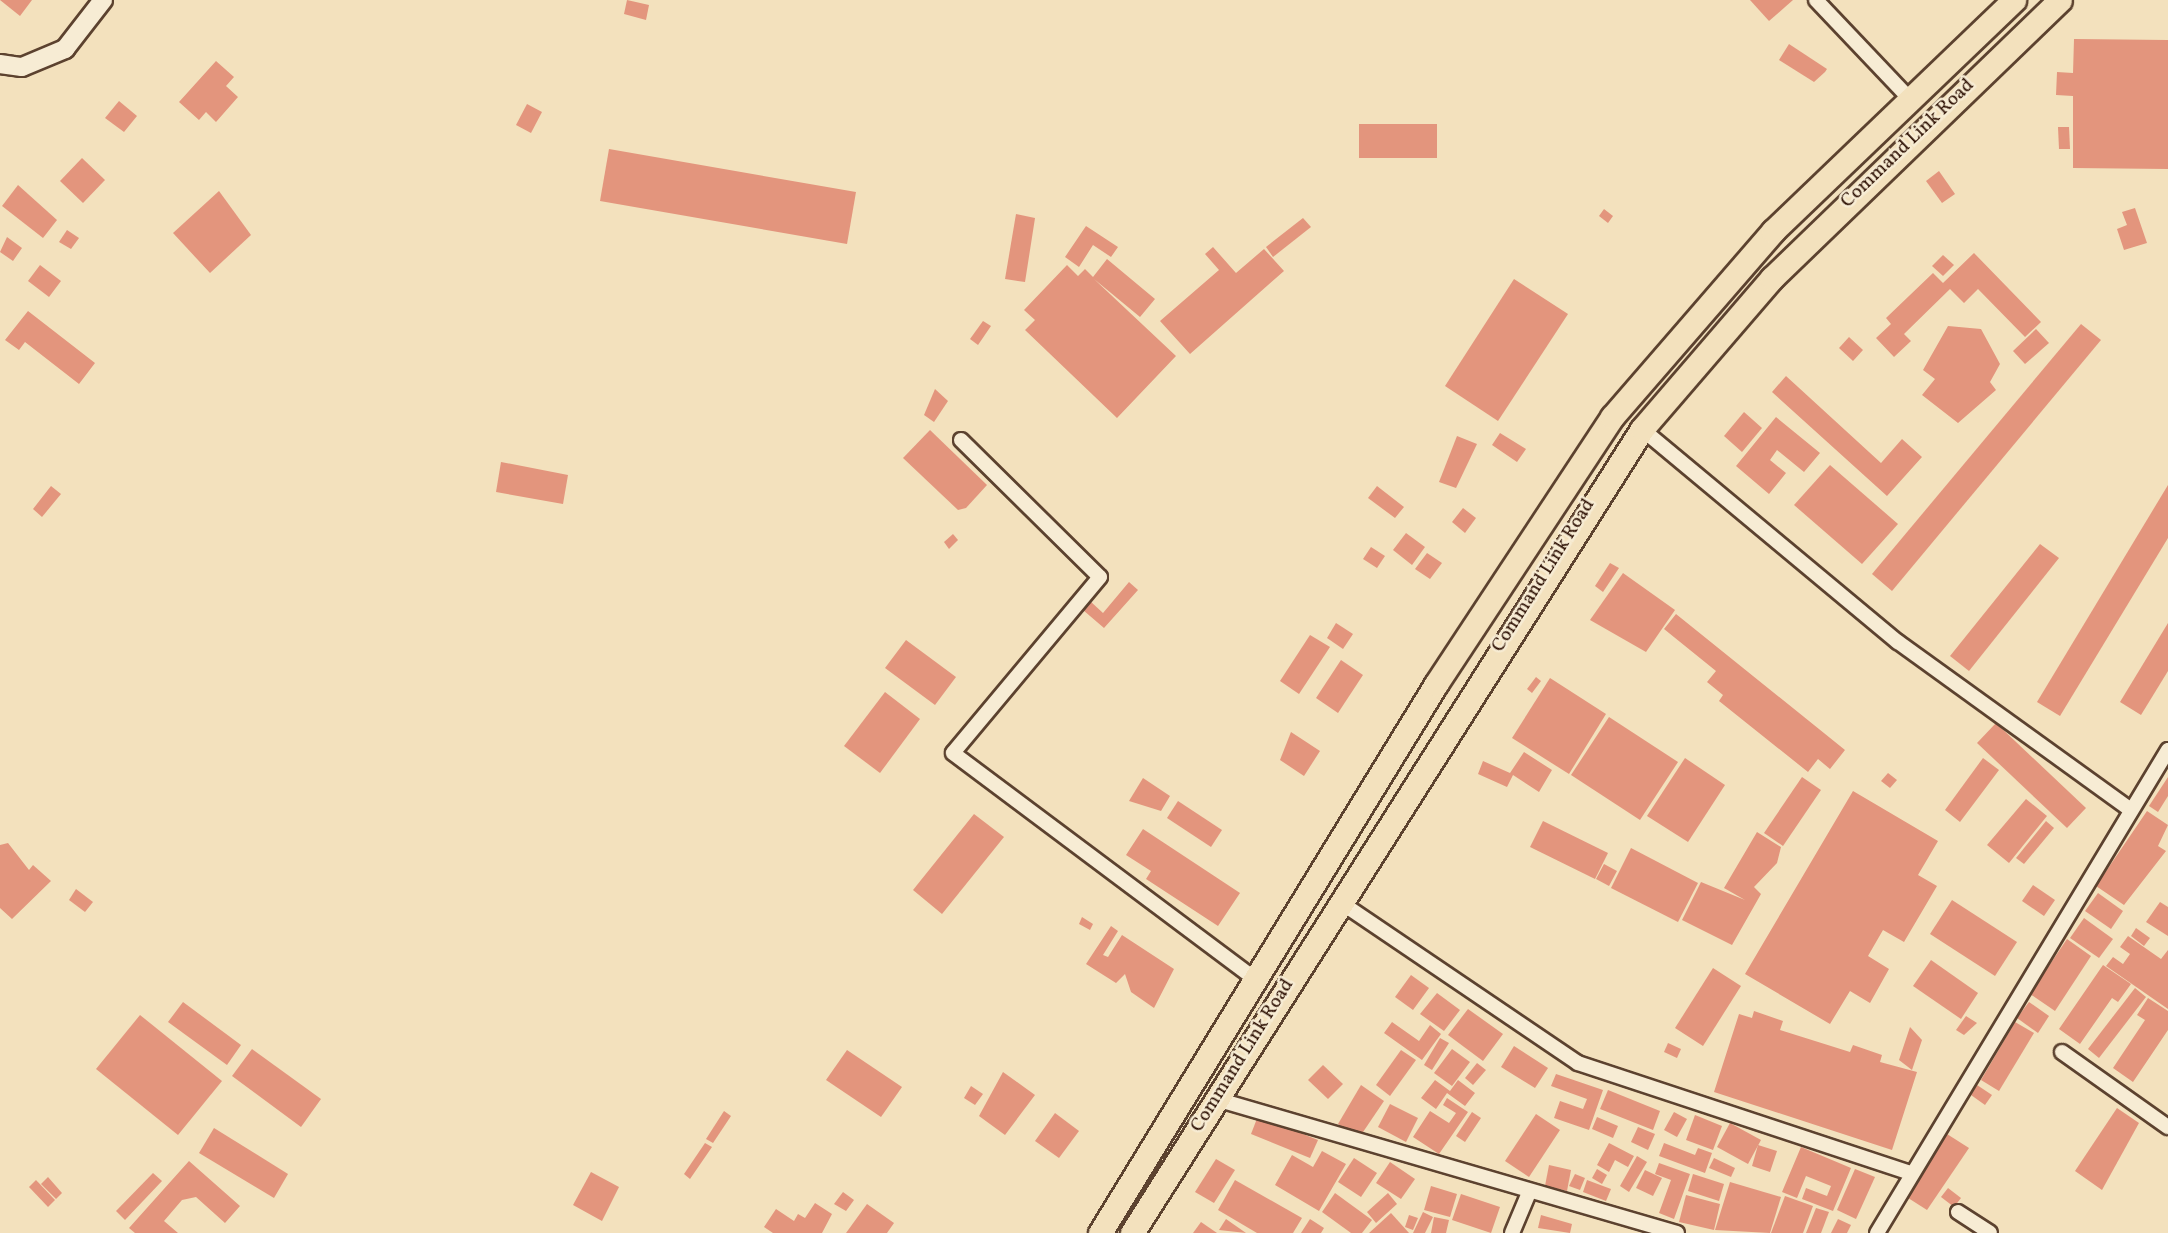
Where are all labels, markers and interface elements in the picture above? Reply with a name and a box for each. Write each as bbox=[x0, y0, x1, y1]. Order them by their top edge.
street label: Command Link Road bbox=[1837, 75, 1979, 213]
street label: Command Link Road bbox=[1488, 495, 1600, 657]
street label: Command Link Road bbox=[1187, 975, 1299, 1137]

